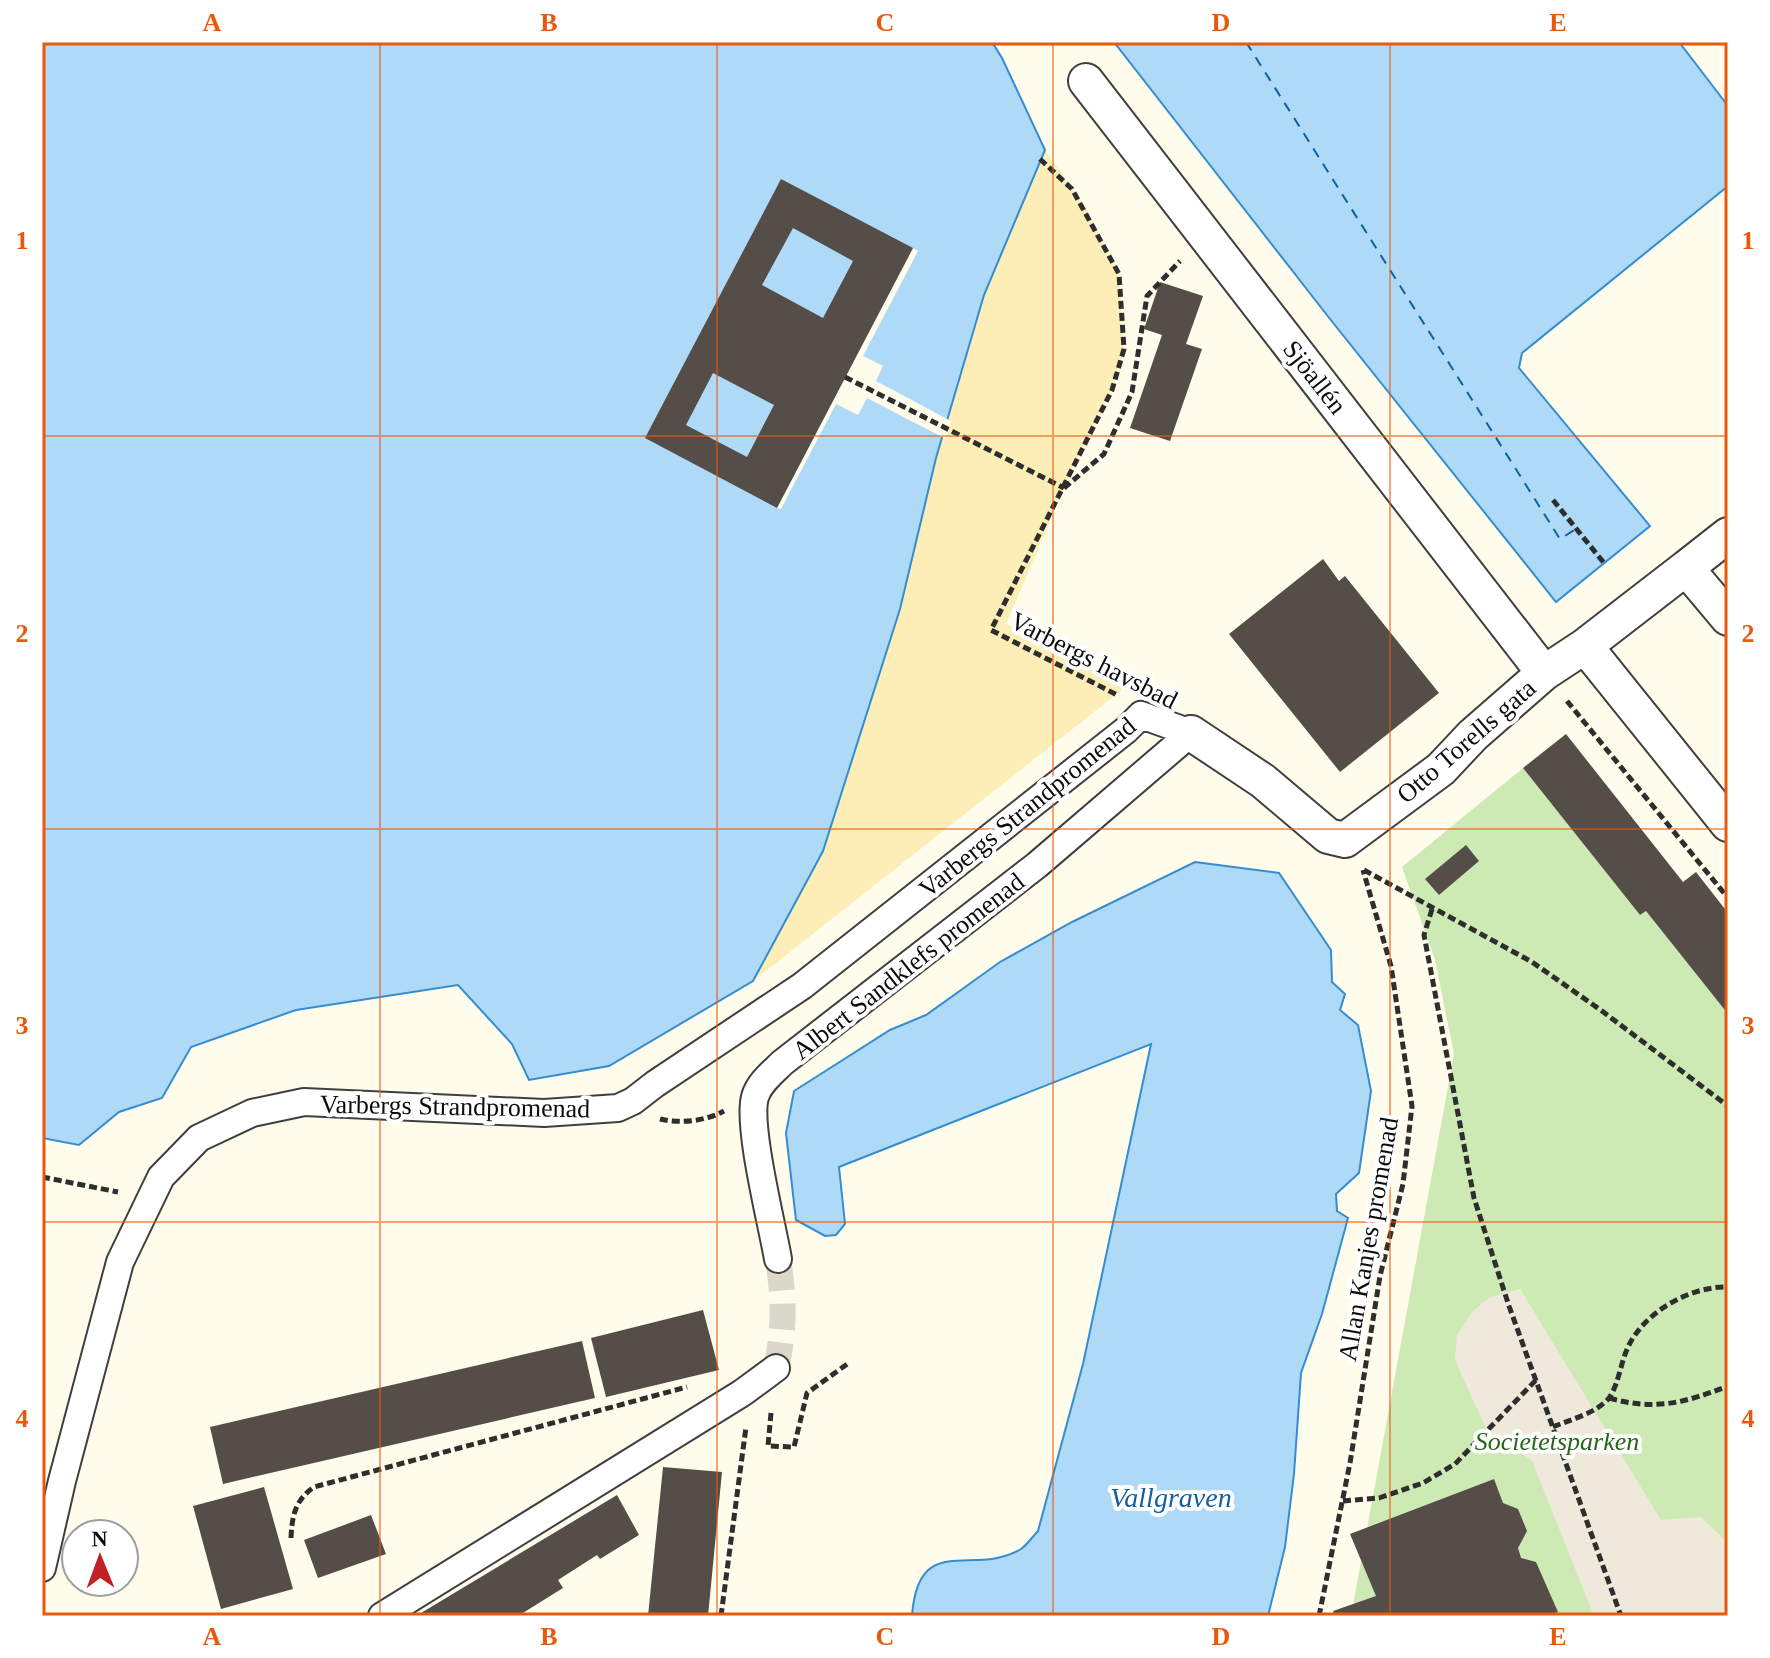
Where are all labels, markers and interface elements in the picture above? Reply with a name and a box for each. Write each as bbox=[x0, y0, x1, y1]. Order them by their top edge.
text: A bbox=[203, 8, 222, 37]
text: B bbox=[540, 8, 558, 37]
text: C bbox=[876, 8, 894, 37]
text: D bbox=[1212, 8, 1230, 37]
text: E bbox=[1549, 8, 1567, 37]
text: 1 bbox=[16, 226, 29, 255]
text: 1 bbox=[1742, 226, 1755, 255]
street label: Sjöallén bbox=[1277, 335, 1352, 420]
street label: Varbergs havsbad bbox=[1005, 606, 1182, 715]
text: 2 bbox=[16, 619, 29, 648]
text: 2 bbox=[1742, 619, 1755, 648]
street label: Otto Torells gata bbox=[1391, 673, 1542, 809]
street label: Varbergs Strandpromenad bbox=[913, 711, 1141, 904]
street label: Albert Sandklefs promenad bbox=[787, 867, 1030, 1066]
text: 3 bbox=[16, 1011, 29, 1040]
text: 3 bbox=[1742, 1011, 1755, 1040]
street label: Varbergs Strandpromenad bbox=[320, 1090, 590, 1123]
street label: Allan Kanjes promenad bbox=[1333, 1115, 1404, 1363]
text: 4 bbox=[16, 1404, 29, 1433]
text: 4 bbox=[1742, 1404, 1755, 1433]
park label: Societetsparken bbox=[1475, 1427, 1639, 1456]
water label: Vallgraven bbox=[1110, 1482, 1232, 1513]
north arrow bbox=[60, 1518, 140, 1598]
text: N bbox=[91, 1526, 108, 1551]
text: A bbox=[203, 1622, 222, 1651]
text: B bbox=[540, 1622, 558, 1651]
text: C bbox=[876, 1622, 894, 1651]
text: D bbox=[1212, 1622, 1230, 1651]
text: E bbox=[1549, 1622, 1567, 1651]

